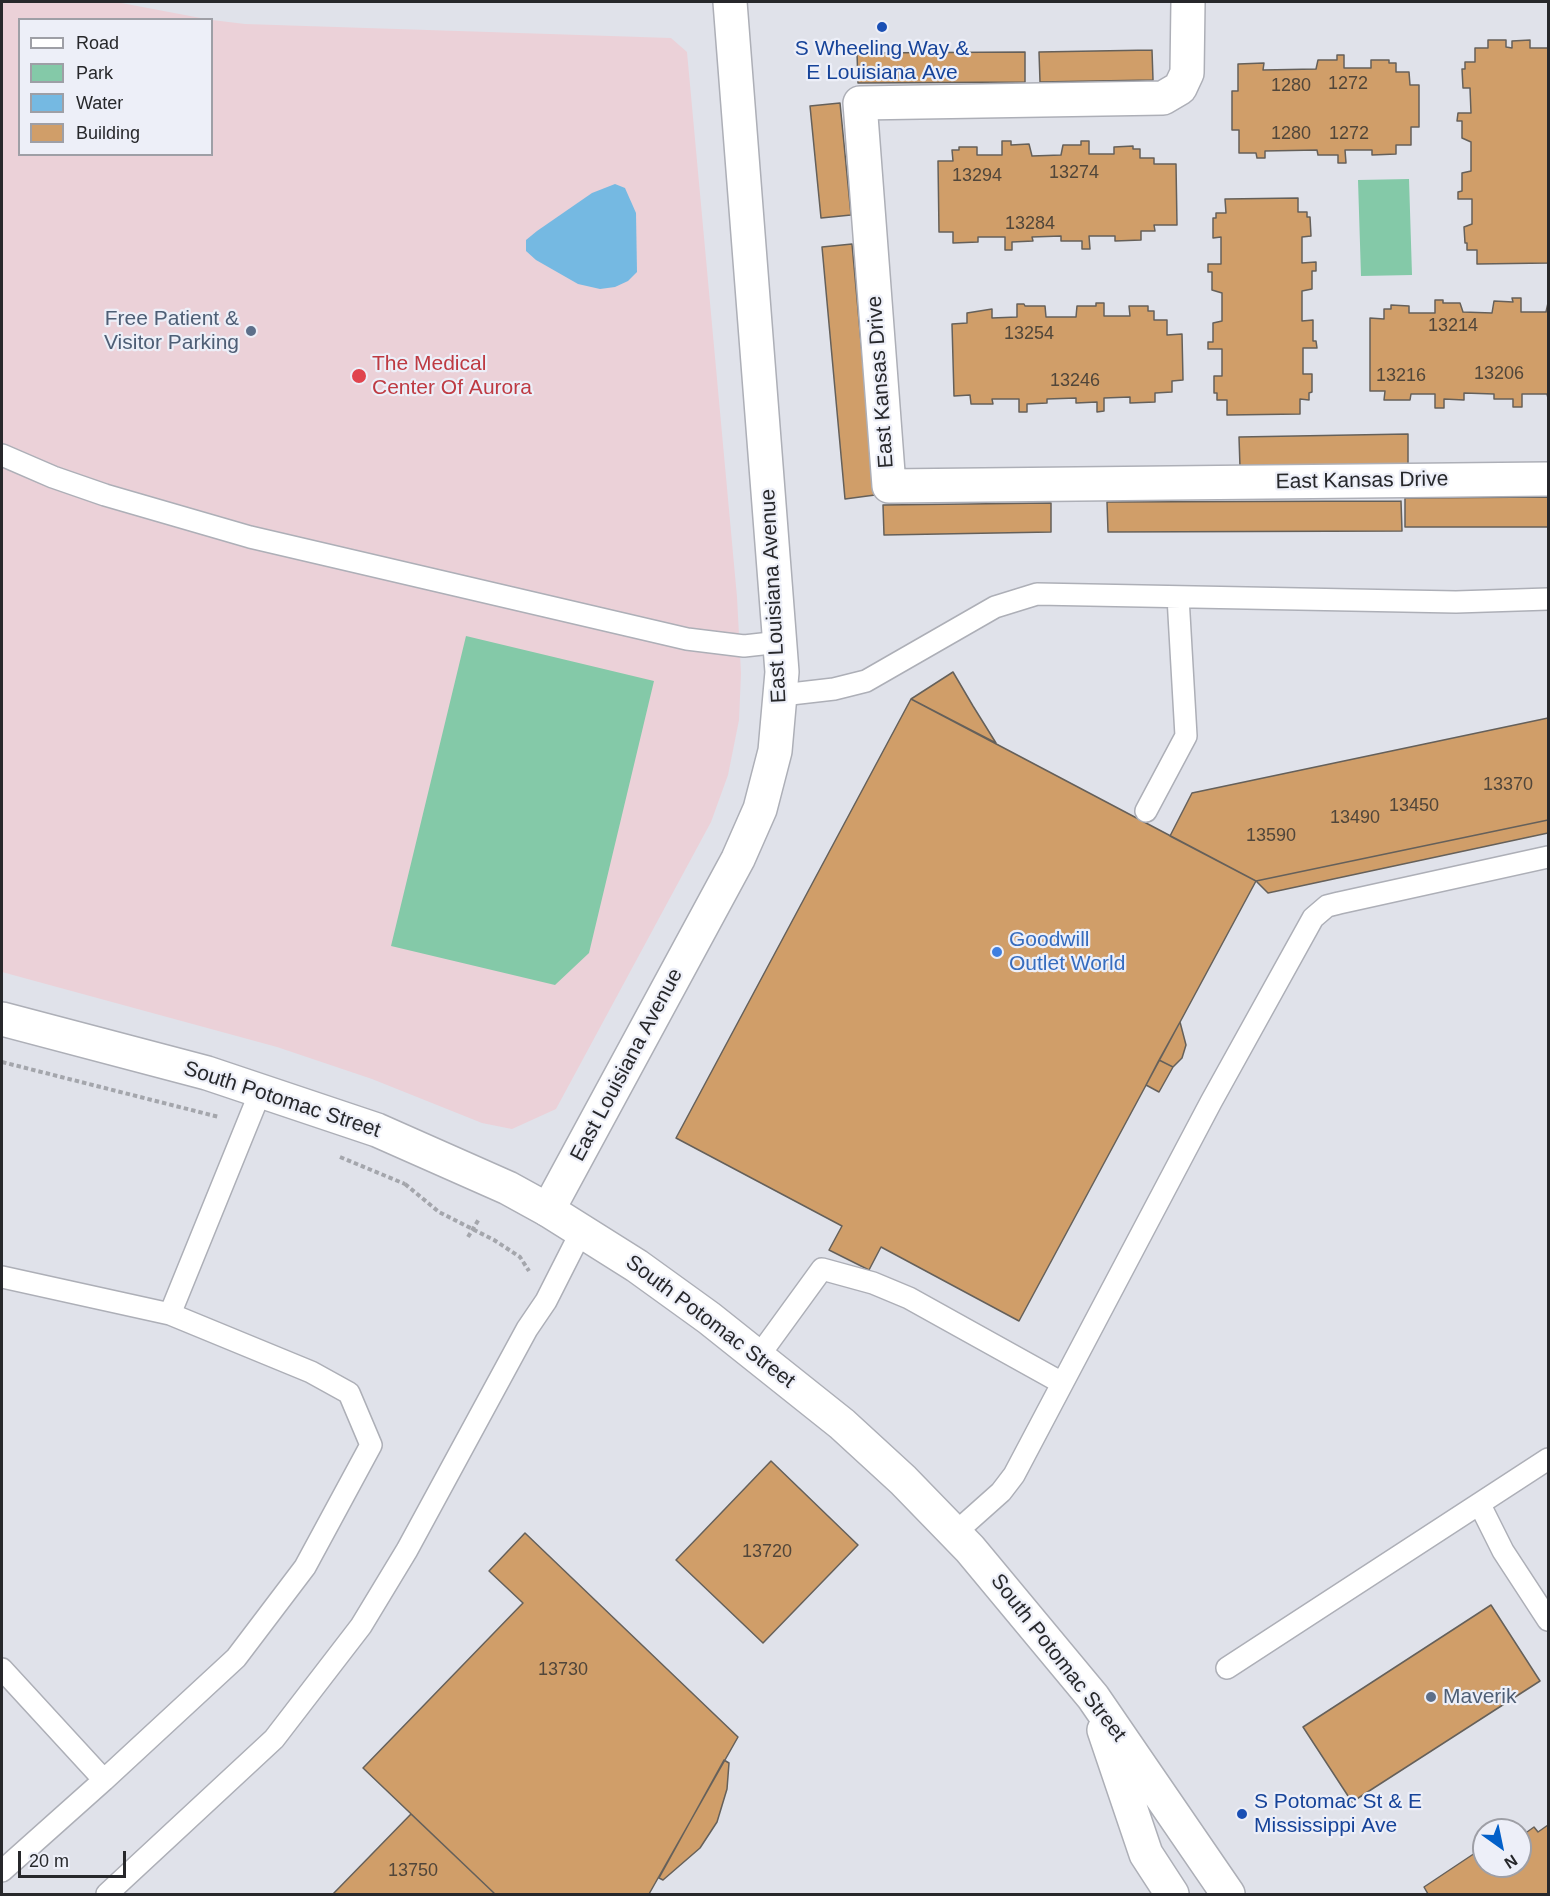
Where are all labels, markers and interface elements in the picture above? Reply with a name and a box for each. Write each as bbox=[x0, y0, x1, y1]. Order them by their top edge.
legend bbox=[18, 18, 213, 156]
marker: S Wheeling Way & E Louisiana Ave bbox=[875, 20, 889, 34]
text: Road bbox=[76, 33, 119, 53]
place label: S Wheeling Way & E Louisiana Ave bbox=[795, 36, 969, 86]
text: Park bbox=[76, 63, 113, 83]
house number: 1272 bbox=[1328, 73, 1368, 95]
house number: 1280 bbox=[1271, 75, 1311, 97]
text: Water bbox=[76, 93, 123, 113]
text: Building bbox=[76, 123, 140, 143]
house number: 1280 bbox=[1271, 123, 1311, 145]
house number: 1272 bbox=[1329, 123, 1369, 145]
house number: 13274 bbox=[1049, 162, 1099, 184]
house number: 13294 bbox=[952, 165, 1002, 187]
house number: 13284 bbox=[1005, 213, 1055, 235]
street label: East Kansas Drive bbox=[862, 295, 900, 469]
place label: Free Patient & Visitor Parking bbox=[104, 306, 239, 356]
house number: 13214 bbox=[1428, 315, 1478, 337]
house number: 13254 bbox=[1004, 323, 1054, 345]
marker: Free Patient & Visitor Parking bbox=[244, 324, 258, 338]
place label: The Medical Center Of Aurora bbox=[372, 351, 532, 401]
house number: 13206 bbox=[1474, 363, 1524, 385]
house number: 13216 bbox=[1376, 365, 1426, 387]
marker: The Medical Center Of Aurora bbox=[350, 367, 368, 385]
house number: 13246 bbox=[1050, 370, 1100, 392]
street label: East Kansas Drive bbox=[1275, 467, 1449, 495]
street label: East Louisiana Avenue bbox=[756, 488, 792, 704]
house number: 13370 bbox=[1483, 774, 1533, 796]
house number: 13450 bbox=[1389, 795, 1439, 817]
house number: 13490 bbox=[1330, 807, 1380, 829]
house number: 13590 bbox=[1246, 825, 1296, 847]
place label: Goodwill Outlet World bbox=[1009, 927, 1125, 977]
marker: Goodwill Outlet World bbox=[990, 945, 1004, 959]
street label: East Louisiana Avenue bbox=[566, 964, 688, 1166]
street label: South Potomac Street bbox=[180, 1056, 384, 1144]
street label: South Potomac Street bbox=[620, 1250, 800, 1394]
house number: 13720 bbox=[742, 1541, 792, 1563]
street label: South Potomac Street bbox=[985, 1569, 1131, 1747]
house number: 13730 bbox=[538, 1659, 588, 1681]
place label: Maverik bbox=[1443, 1684, 1517, 1710]
marker: Maverik bbox=[1424, 1690, 1438, 1704]
place label: S Potomac St & E Mississippi Ave bbox=[1254, 1789, 1422, 1839]
marker: S Potomac St & E Mississippi Ave bbox=[1235, 1807, 1249, 1821]
north arrow bbox=[1472, 1818, 1532, 1878]
scale bar bbox=[21, 1839, 129, 1877]
text: 20 m bbox=[29, 1851, 69, 1871]
text: N bbox=[1502, 1852, 1520, 1872]
house number: 13750 bbox=[388, 1860, 438, 1882]

